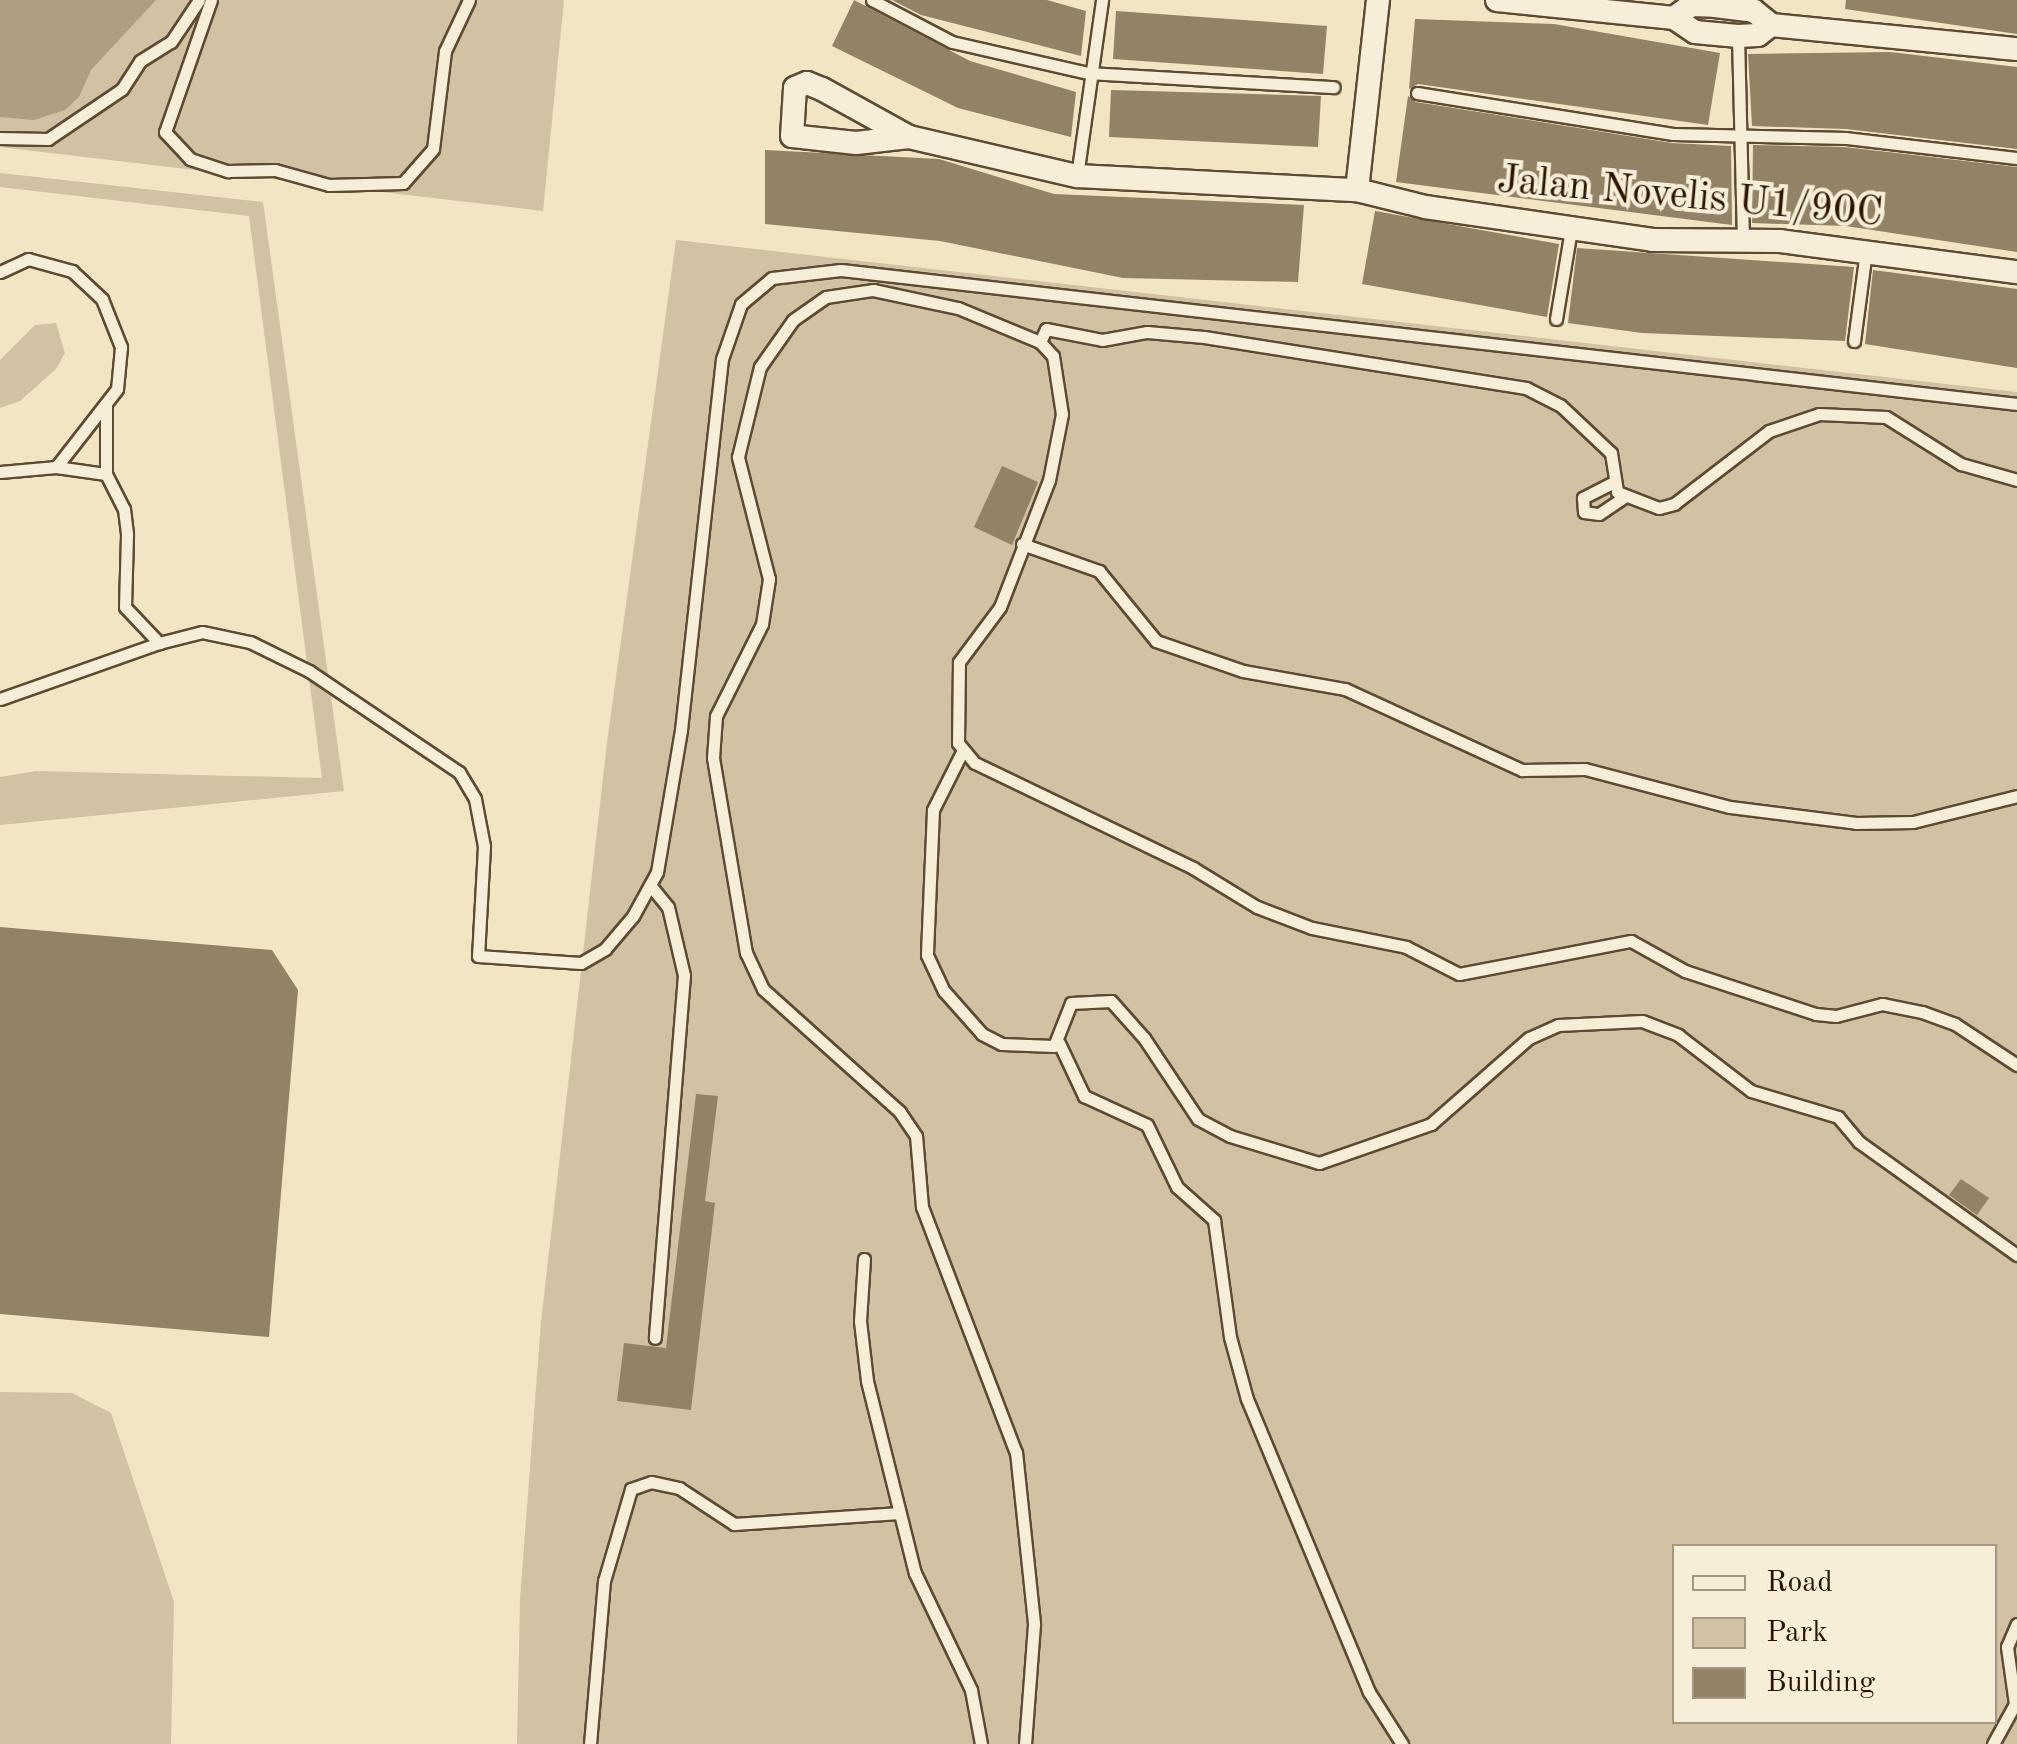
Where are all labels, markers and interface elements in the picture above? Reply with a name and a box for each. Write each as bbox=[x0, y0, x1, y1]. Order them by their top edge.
street label: Jalan Novelis U1/90C bbox=[1495, 157, 1885, 239]
legend bbox=[1672, 1544, 1997, 1724]
text: Road bbox=[1766, 1568, 1833, 1598]
text: Park bbox=[1766, 1618, 1828, 1648]
text: Building bbox=[1766, 1668, 1875, 1698]

